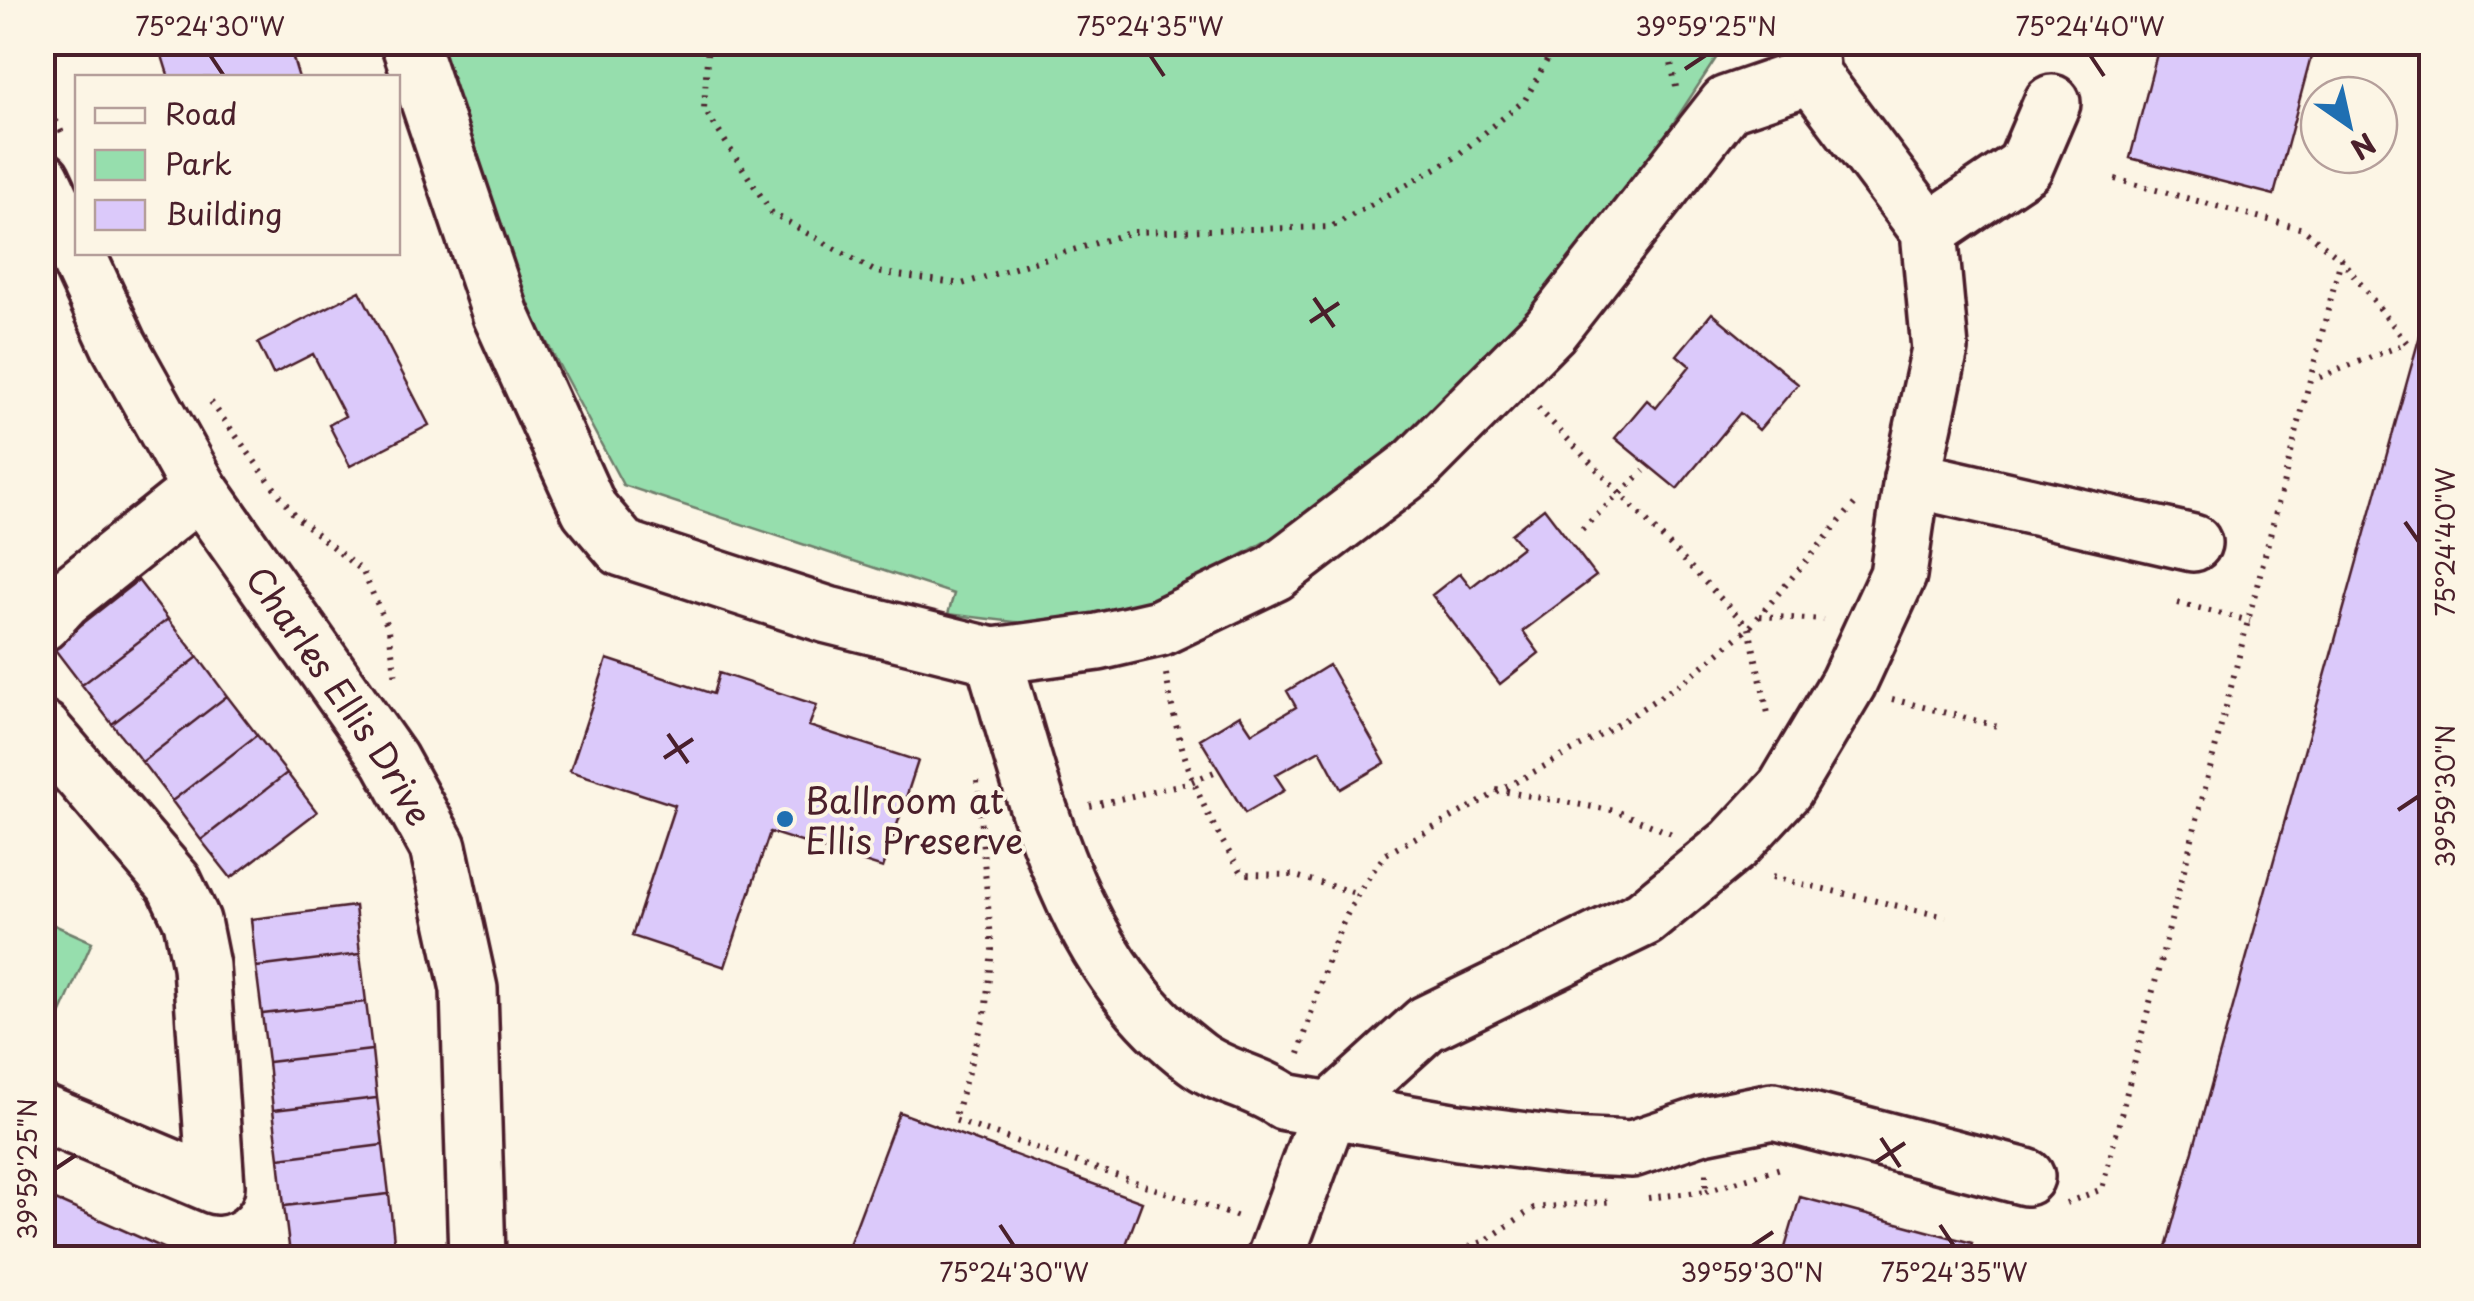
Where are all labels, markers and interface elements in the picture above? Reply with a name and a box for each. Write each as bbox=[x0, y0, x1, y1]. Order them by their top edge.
text: 75°24'30"W bbox=[135, 7, 285, 45]
text: 75°24'35"W bbox=[1077, 7, 1224, 45]
text: 39°59'25"N bbox=[1635, 7, 1777, 45]
text: 75°24'40"W bbox=[2016, 7, 2165, 45]
legend bbox=[75, 75, 400, 255]
north arrow bbox=[2299, 75, 2399, 175]
text: Road bbox=[165, 90, 238, 135]
text: N bbox=[2343, 123, 2385, 171]
text: Park bbox=[165, 140, 232, 185]
text: Building bbox=[165, 190, 282, 235]
text: 75°24'40"W bbox=[2426, 467, 2464, 616]
street label: Charles Ellis Drive bbox=[234, 554, 447, 835]
text: 39°59'30"N bbox=[2426, 725, 2464, 867]
place label: Ballroom at Ellis Preserve bbox=[805, 773, 1024, 866]
marker: Ballroom at Ellis Preserve bbox=[774, 808, 796, 830]
text: 39°59'25"N bbox=[8, 1098, 46, 1240]
text: 75°24'30"W bbox=[939, 1253, 1089, 1291]
text: 39°59'30"N bbox=[1681, 1253, 1823, 1291]
text: 75°24'35"W bbox=[1881, 1253, 2028, 1291]

